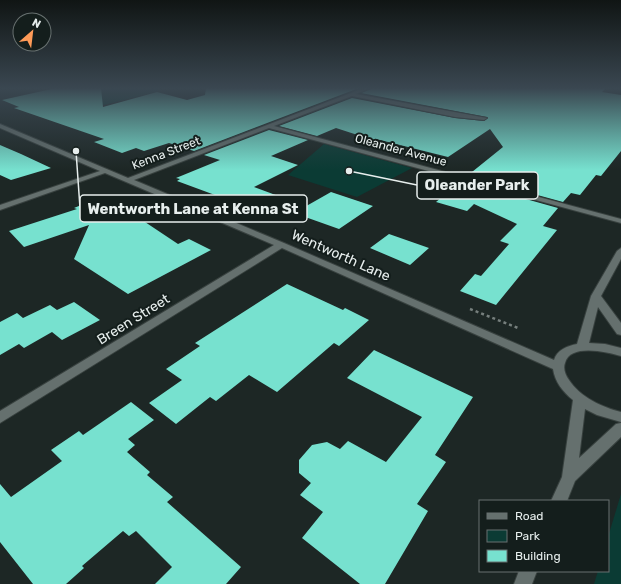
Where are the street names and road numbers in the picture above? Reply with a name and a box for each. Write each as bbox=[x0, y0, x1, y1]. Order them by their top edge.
street label: Oleander Avenue bbox=[354, 131, 449, 169]
street label: Kenna Street bbox=[130, 133, 203, 173]
street label: Wentworth Lane bbox=[289, 226, 393, 285]
street label: Breen Street bbox=[94, 290, 173, 349]

